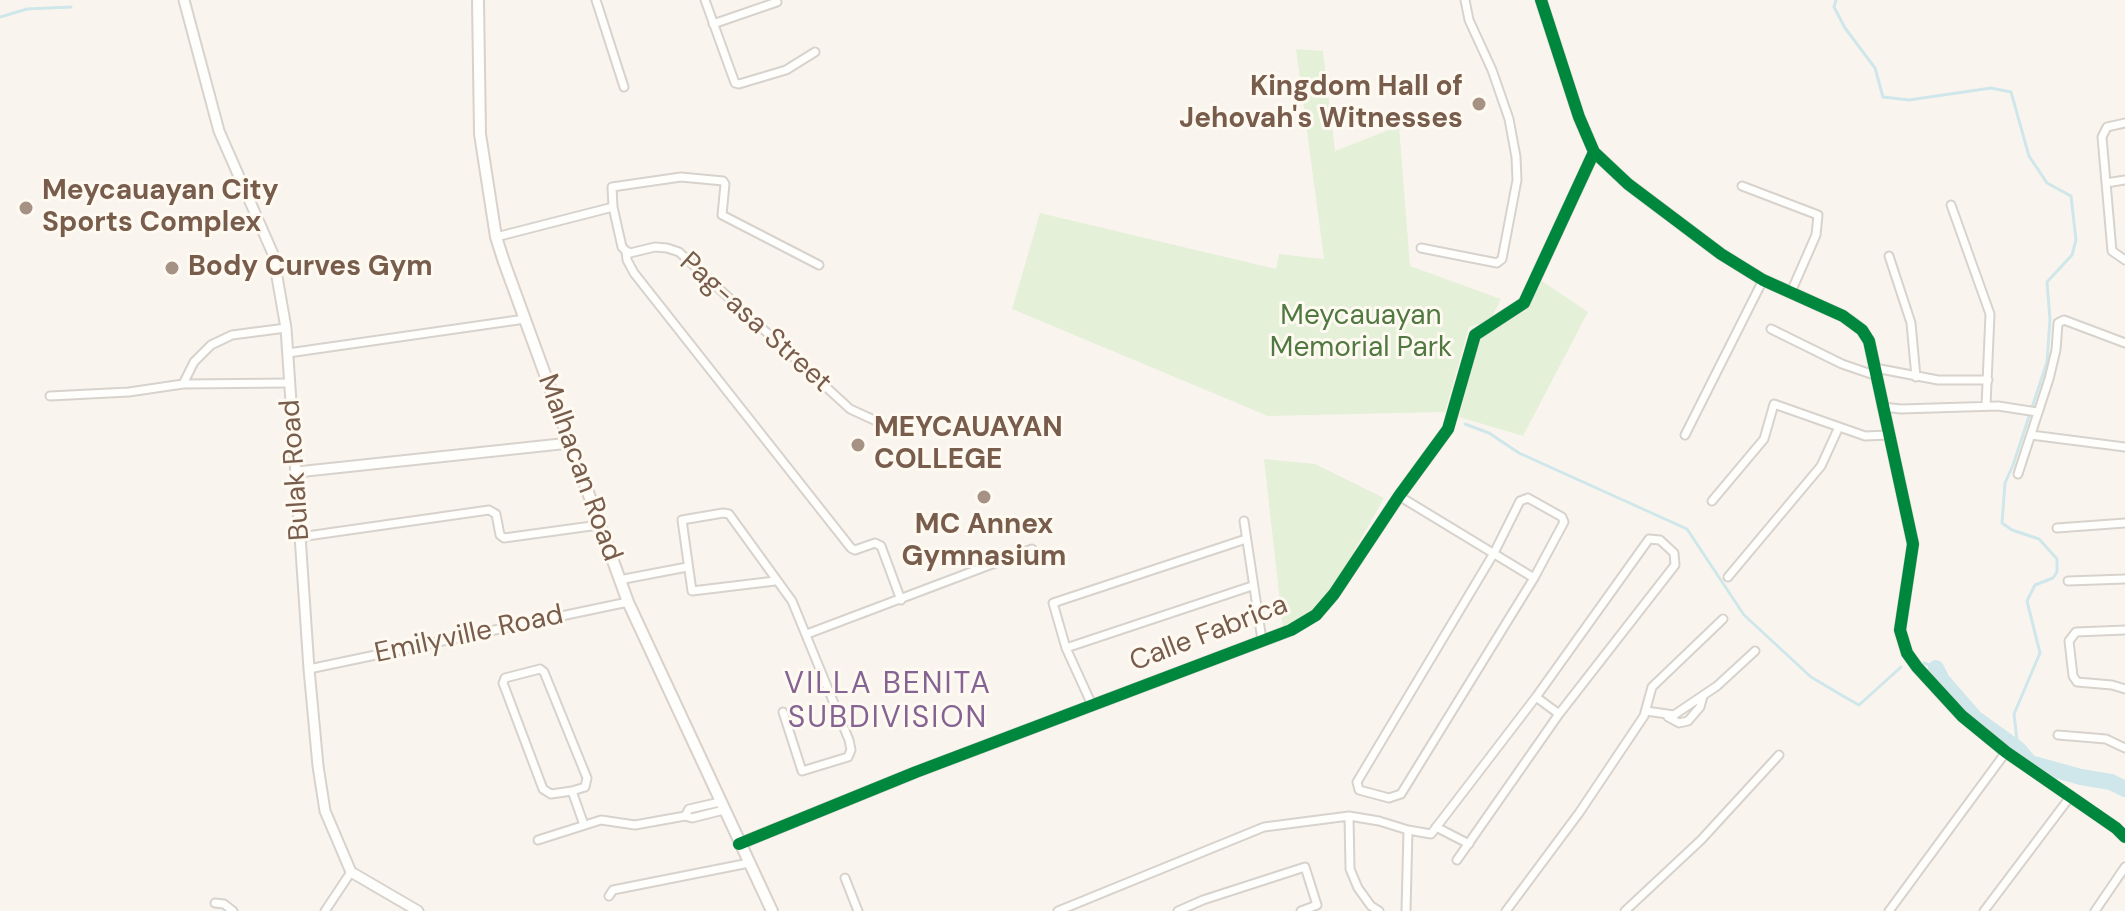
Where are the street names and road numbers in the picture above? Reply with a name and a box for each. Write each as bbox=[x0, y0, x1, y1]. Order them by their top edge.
street label: Pag-asa Street bbox=[672, 246, 838, 400]
street label: Malhacan Road bbox=[530, 370, 628, 566]
street label: Bulak Road bbox=[274, 398, 318, 542]
street label: Calle Fabrica bbox=[1125, 589, 1293, 679]
street label: Emilyville Road bbox=[372, 599, 566, 671]

